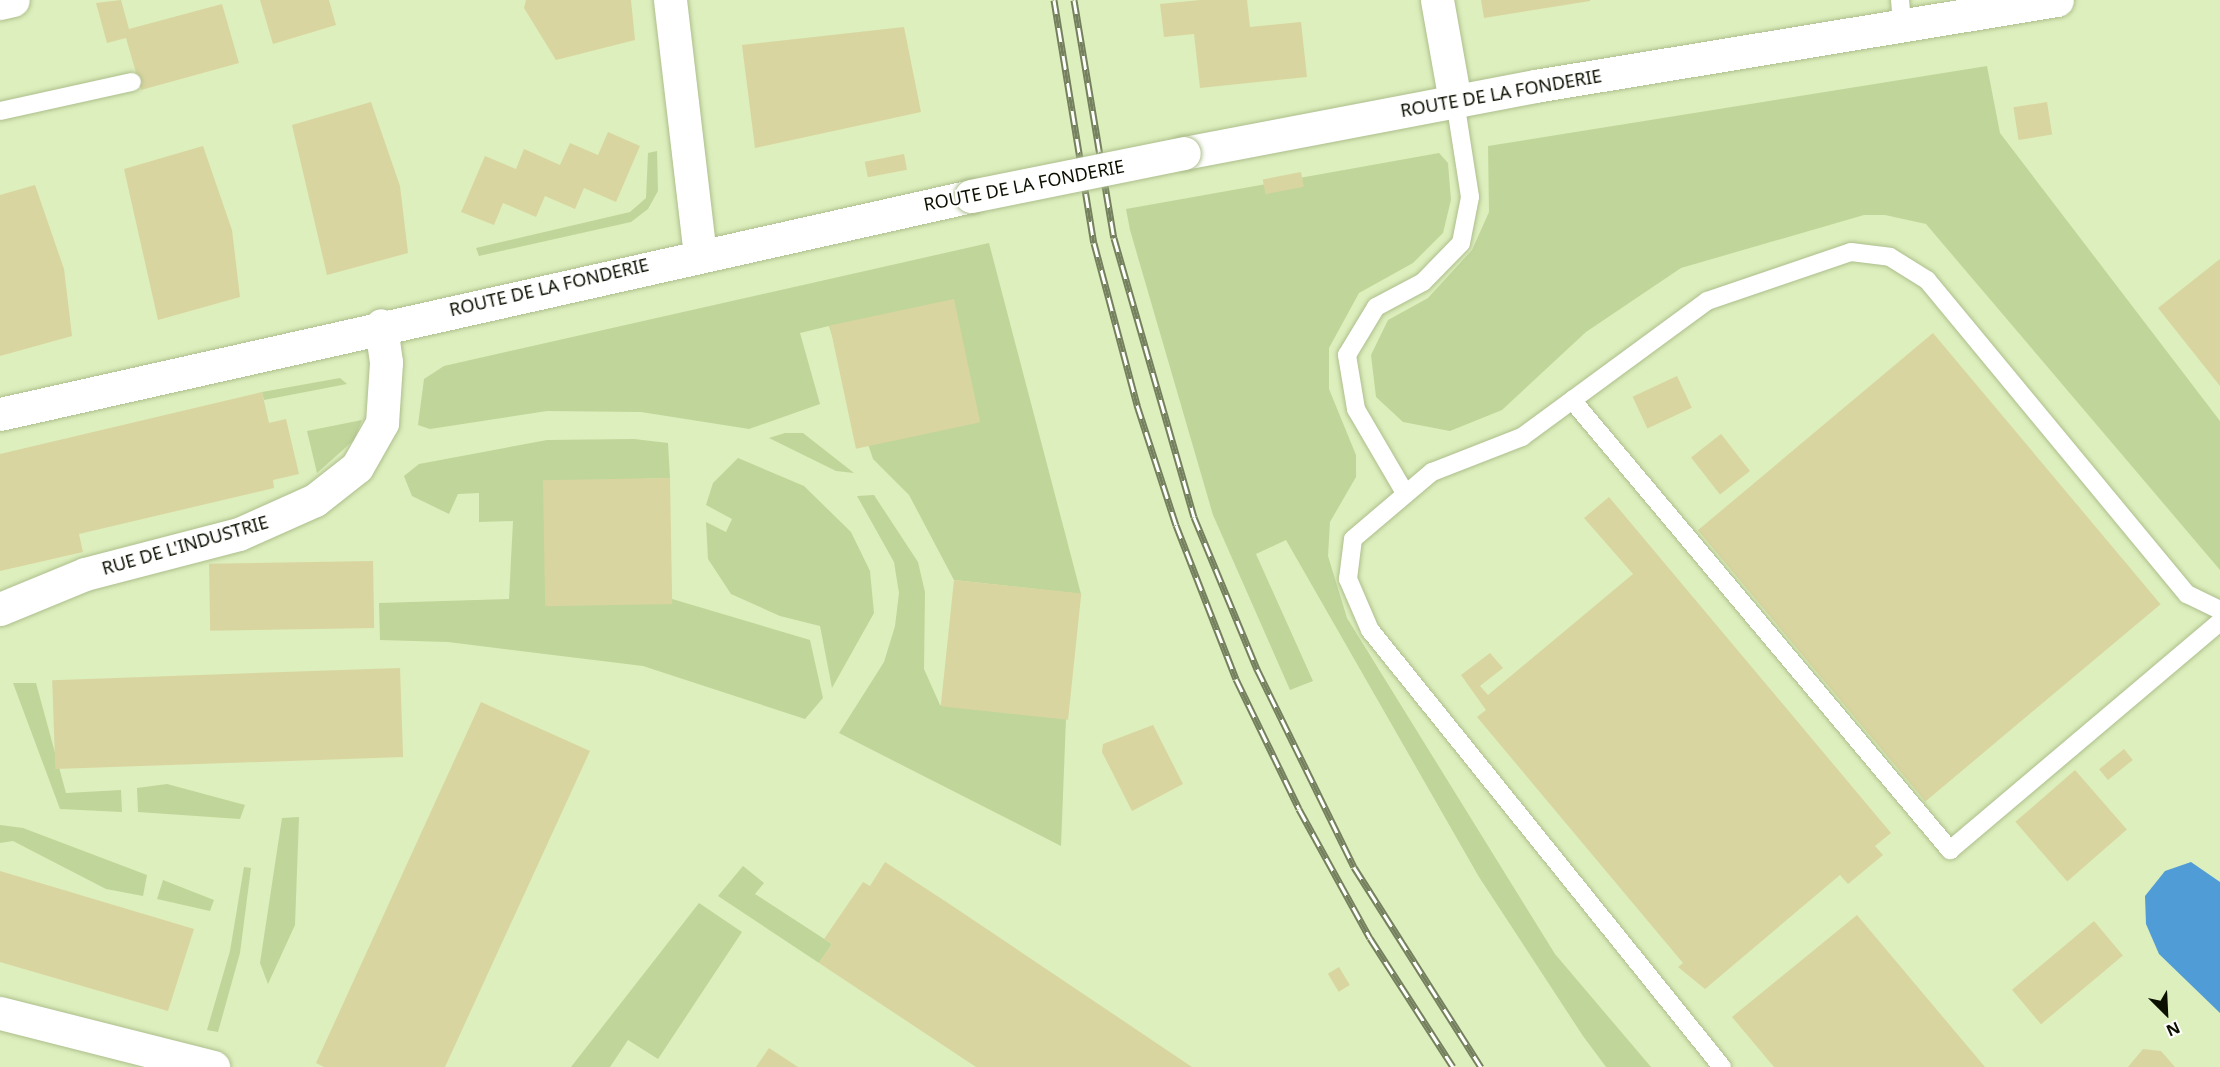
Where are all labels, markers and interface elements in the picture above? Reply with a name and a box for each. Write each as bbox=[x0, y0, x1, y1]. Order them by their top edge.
street label: ROUTE DE LA FONDERIE bbox=[1399, 65, 1603, 121]
street label: ROUTE DE LA FONDERIE bbox=[922, 155, 1126, 215]
street label: ROUTE DE LA FONDERIE bbox=[447, 254, 651, 320]
street label: RUE DE L'INDUSTRIE bbox=[99, 511, 271, 579]
north arrow bbox=[2136, 983, 2196, 1043]
text: N bbox=[2163, 1017, 2184, 1042]

